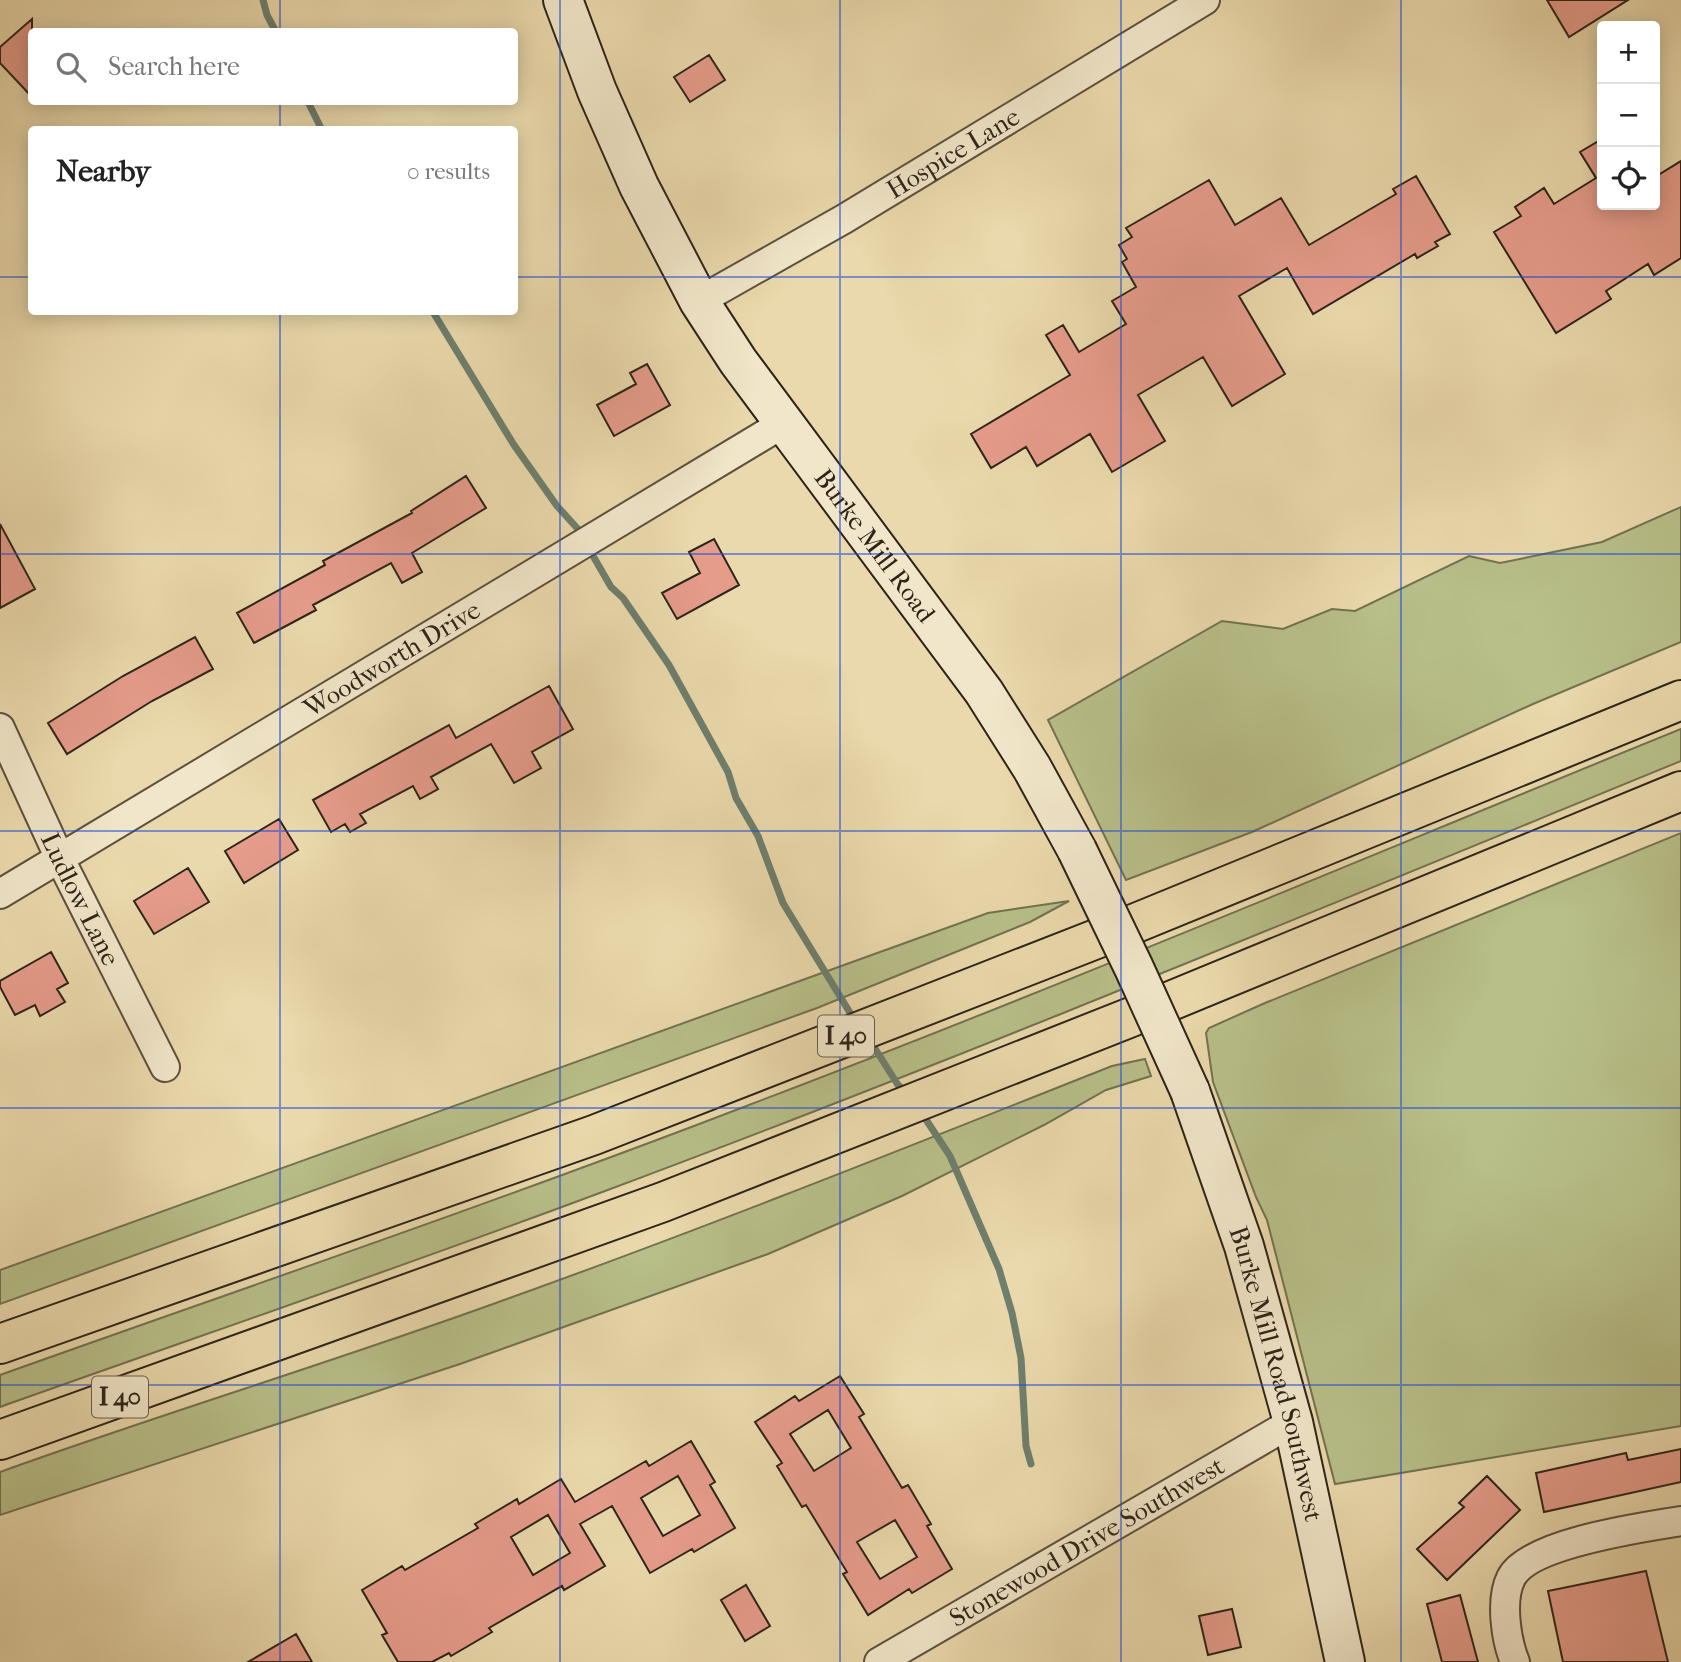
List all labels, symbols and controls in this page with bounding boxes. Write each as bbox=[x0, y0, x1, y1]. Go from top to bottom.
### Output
map controls bbox=[1597, 21, 1660, 210]
button: + bbox=[1597, 21, 1660, 84]
search box bbox=[28, 28, 518, 105]
icon: search bbox=[52, 48, 90, 86]
text: Search here bbox=[108, 51, 240, 82]
button: − bbox=[1597, 84, 1660, 147]
street label: Hospice Lane bbox=[881, 101, 1026, 206]
button: locate bbox=[1597, 147, 1660, 210]
text: Nearby bbox=[56, 154, 151, 189]
text: 0 results bbox=[407, 158, 490, 185]
street label: Burke Mill Road bbox=[808, 463, 942, 629]
street label: Woodworth Drive bbox=[297, 594, 486, 724]
street label: Ludlow Lane bbox=[34, 828, 126, 971]
road number: I 40 bbox=[818, 1016, 874, 1056]
street label: Burke Mill Road Southwest bbox=[1222, 1222, 1329, 1525]
road number: I 40 bbox=[92, 1377, 148, 1418]
street label: Stonewood Drive Southwest bbox=[944, 1450, 1230, 1634]

